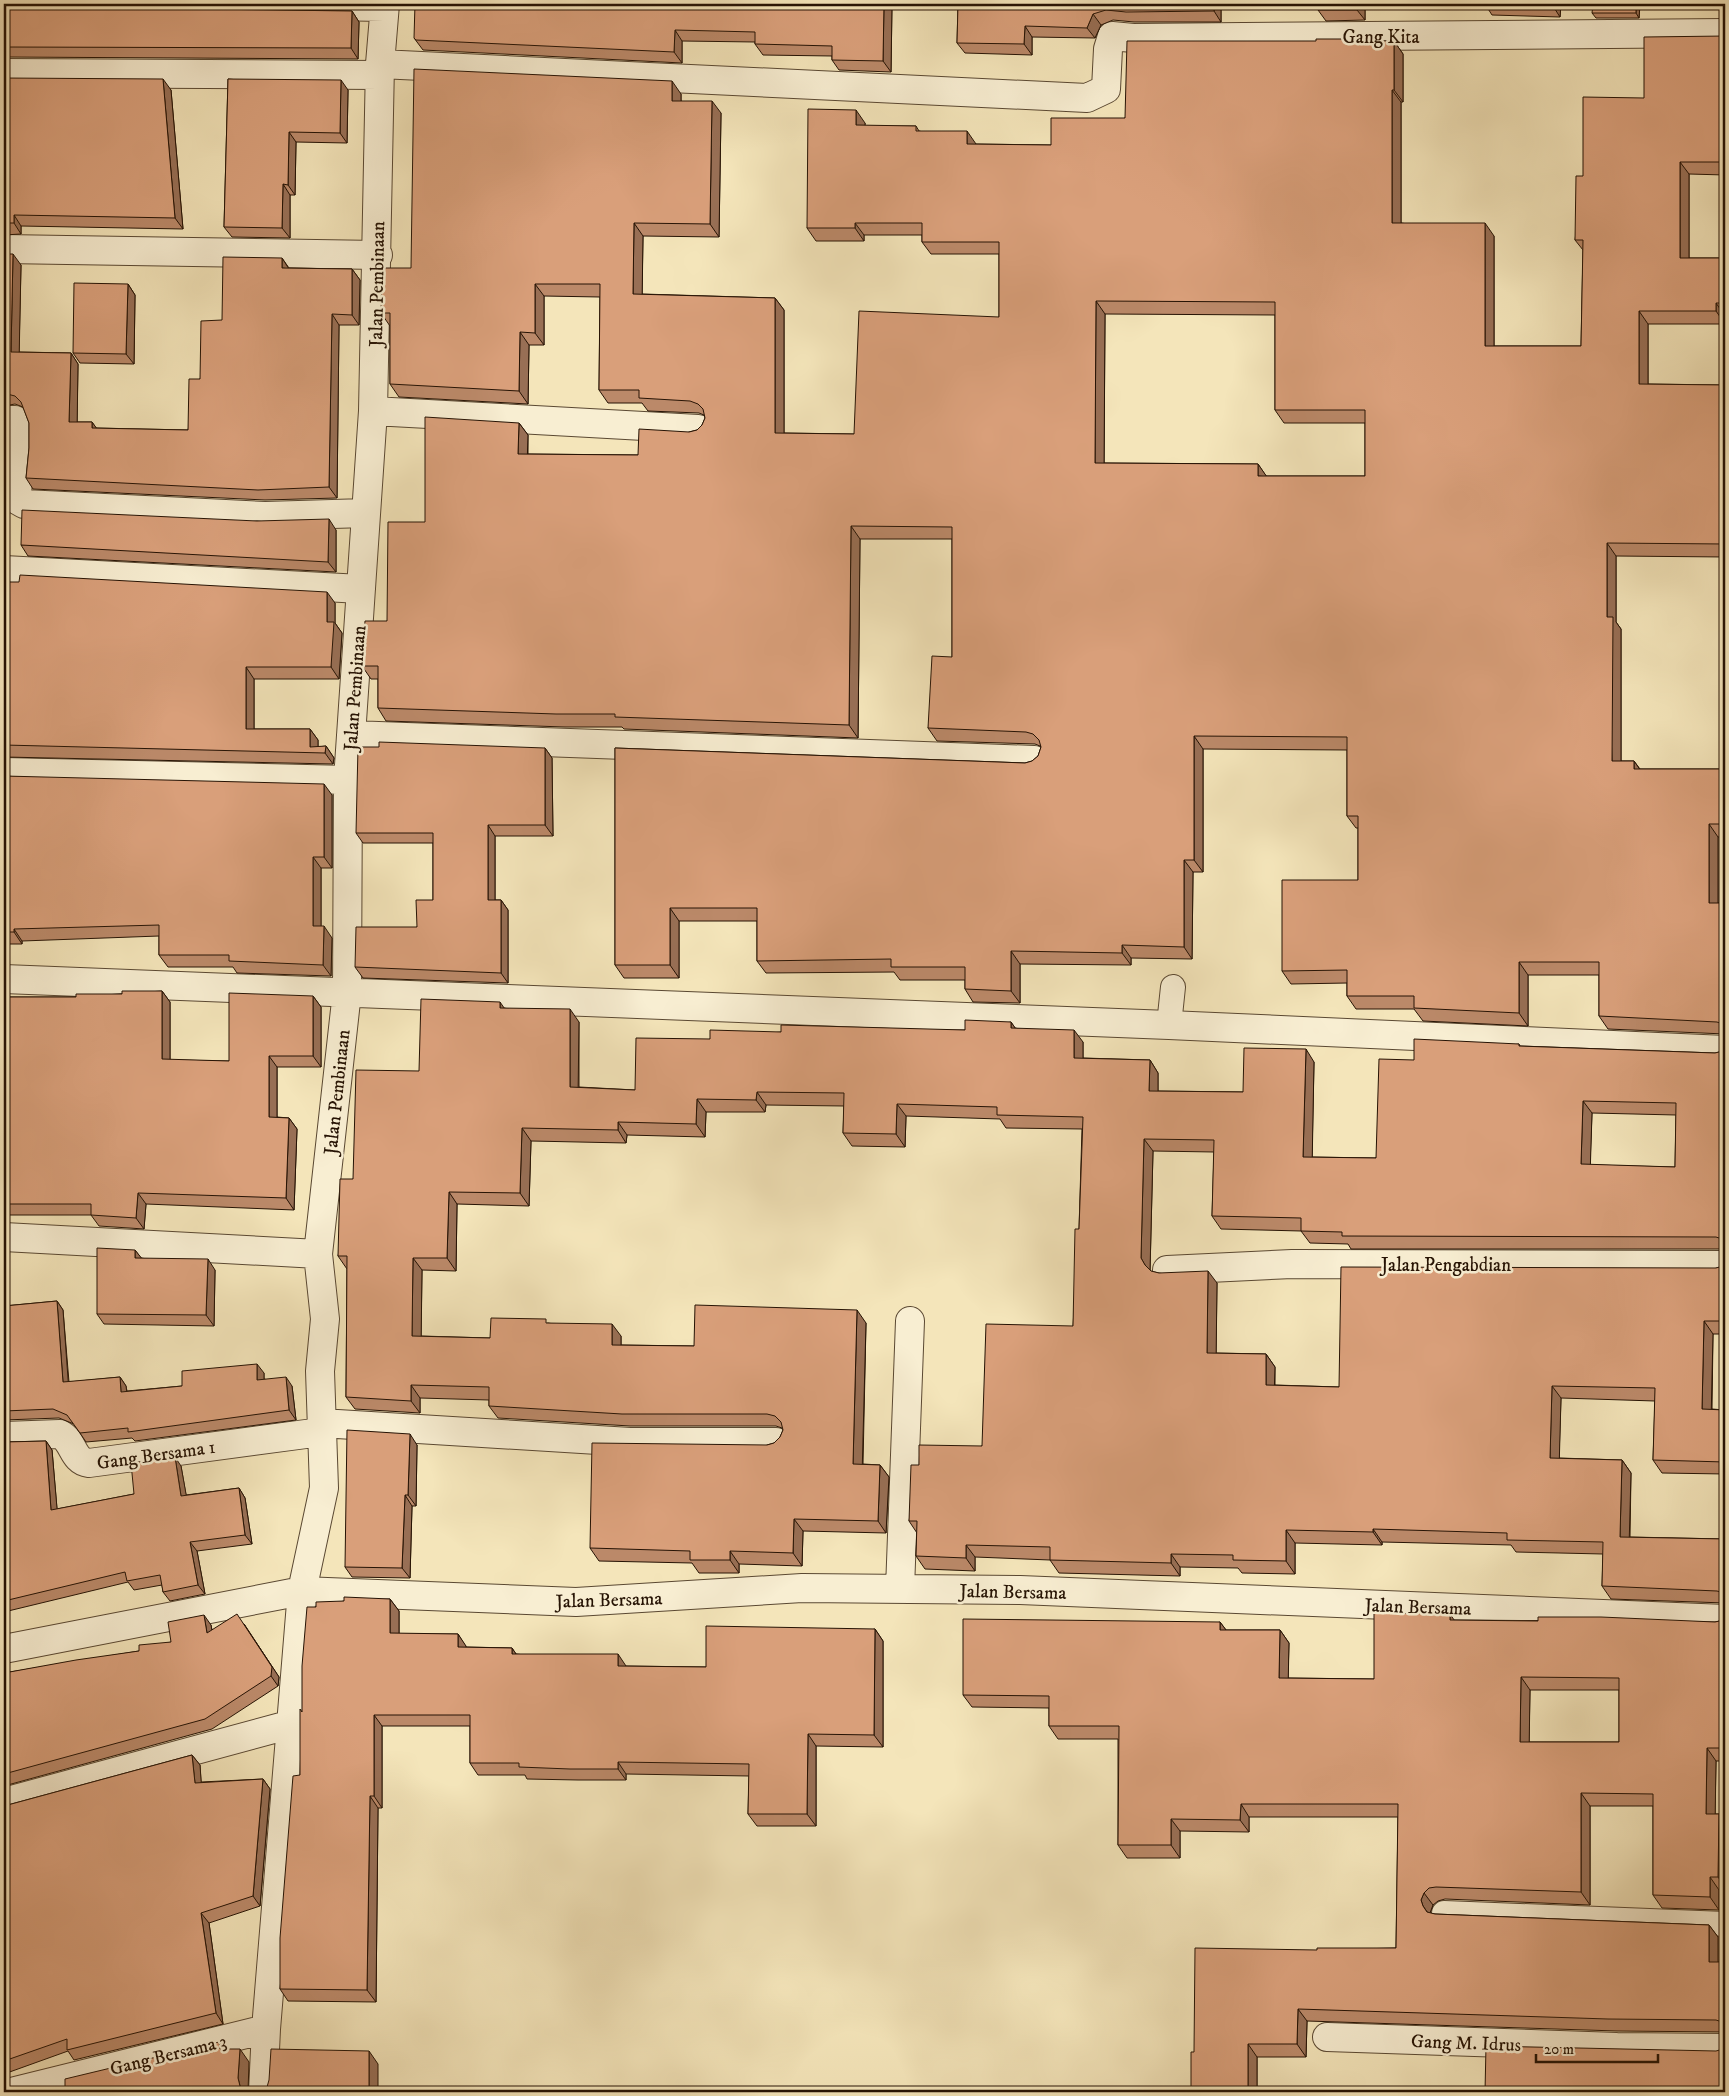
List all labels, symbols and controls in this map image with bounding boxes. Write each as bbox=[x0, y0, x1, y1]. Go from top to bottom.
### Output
street label: Gang Kita bbox=[1343, 26, 1419, 49]
street label: Jalan Pembinaan bbox=[365, 221, 390, 349]
street label: Jalan Pembinaan bbox=[340, 625, 371, 754]
street label: Jalan Pembinaan bbox=[319, 1028, 356, 1158]
street label: Jalan Pengabdian bbox=[1379, 1254, 1511, 1277]
street label: Gang Bersama 1 bbox=[95, 1436, 217, 1475]
street label: Jalan Bersama bbox=[957, 1580, 1067, 1605]
street label: Jalan Bersama bbox=[553, 1587, 663, 1614]
street label: Jalan Bersama bbox=[1362, 1594, 1472, 1621]
street label: Gang Bersama 3 bbox=[108, 2030, 229, 2081]
street label: Gang M. Idrus bbox=[1410, 2030, 1521, 2057]
scale bar bbox=[1536, 2031, 1659, 2063]
text: 20 m bbox=[1544, 2040, 1574, 2059]

